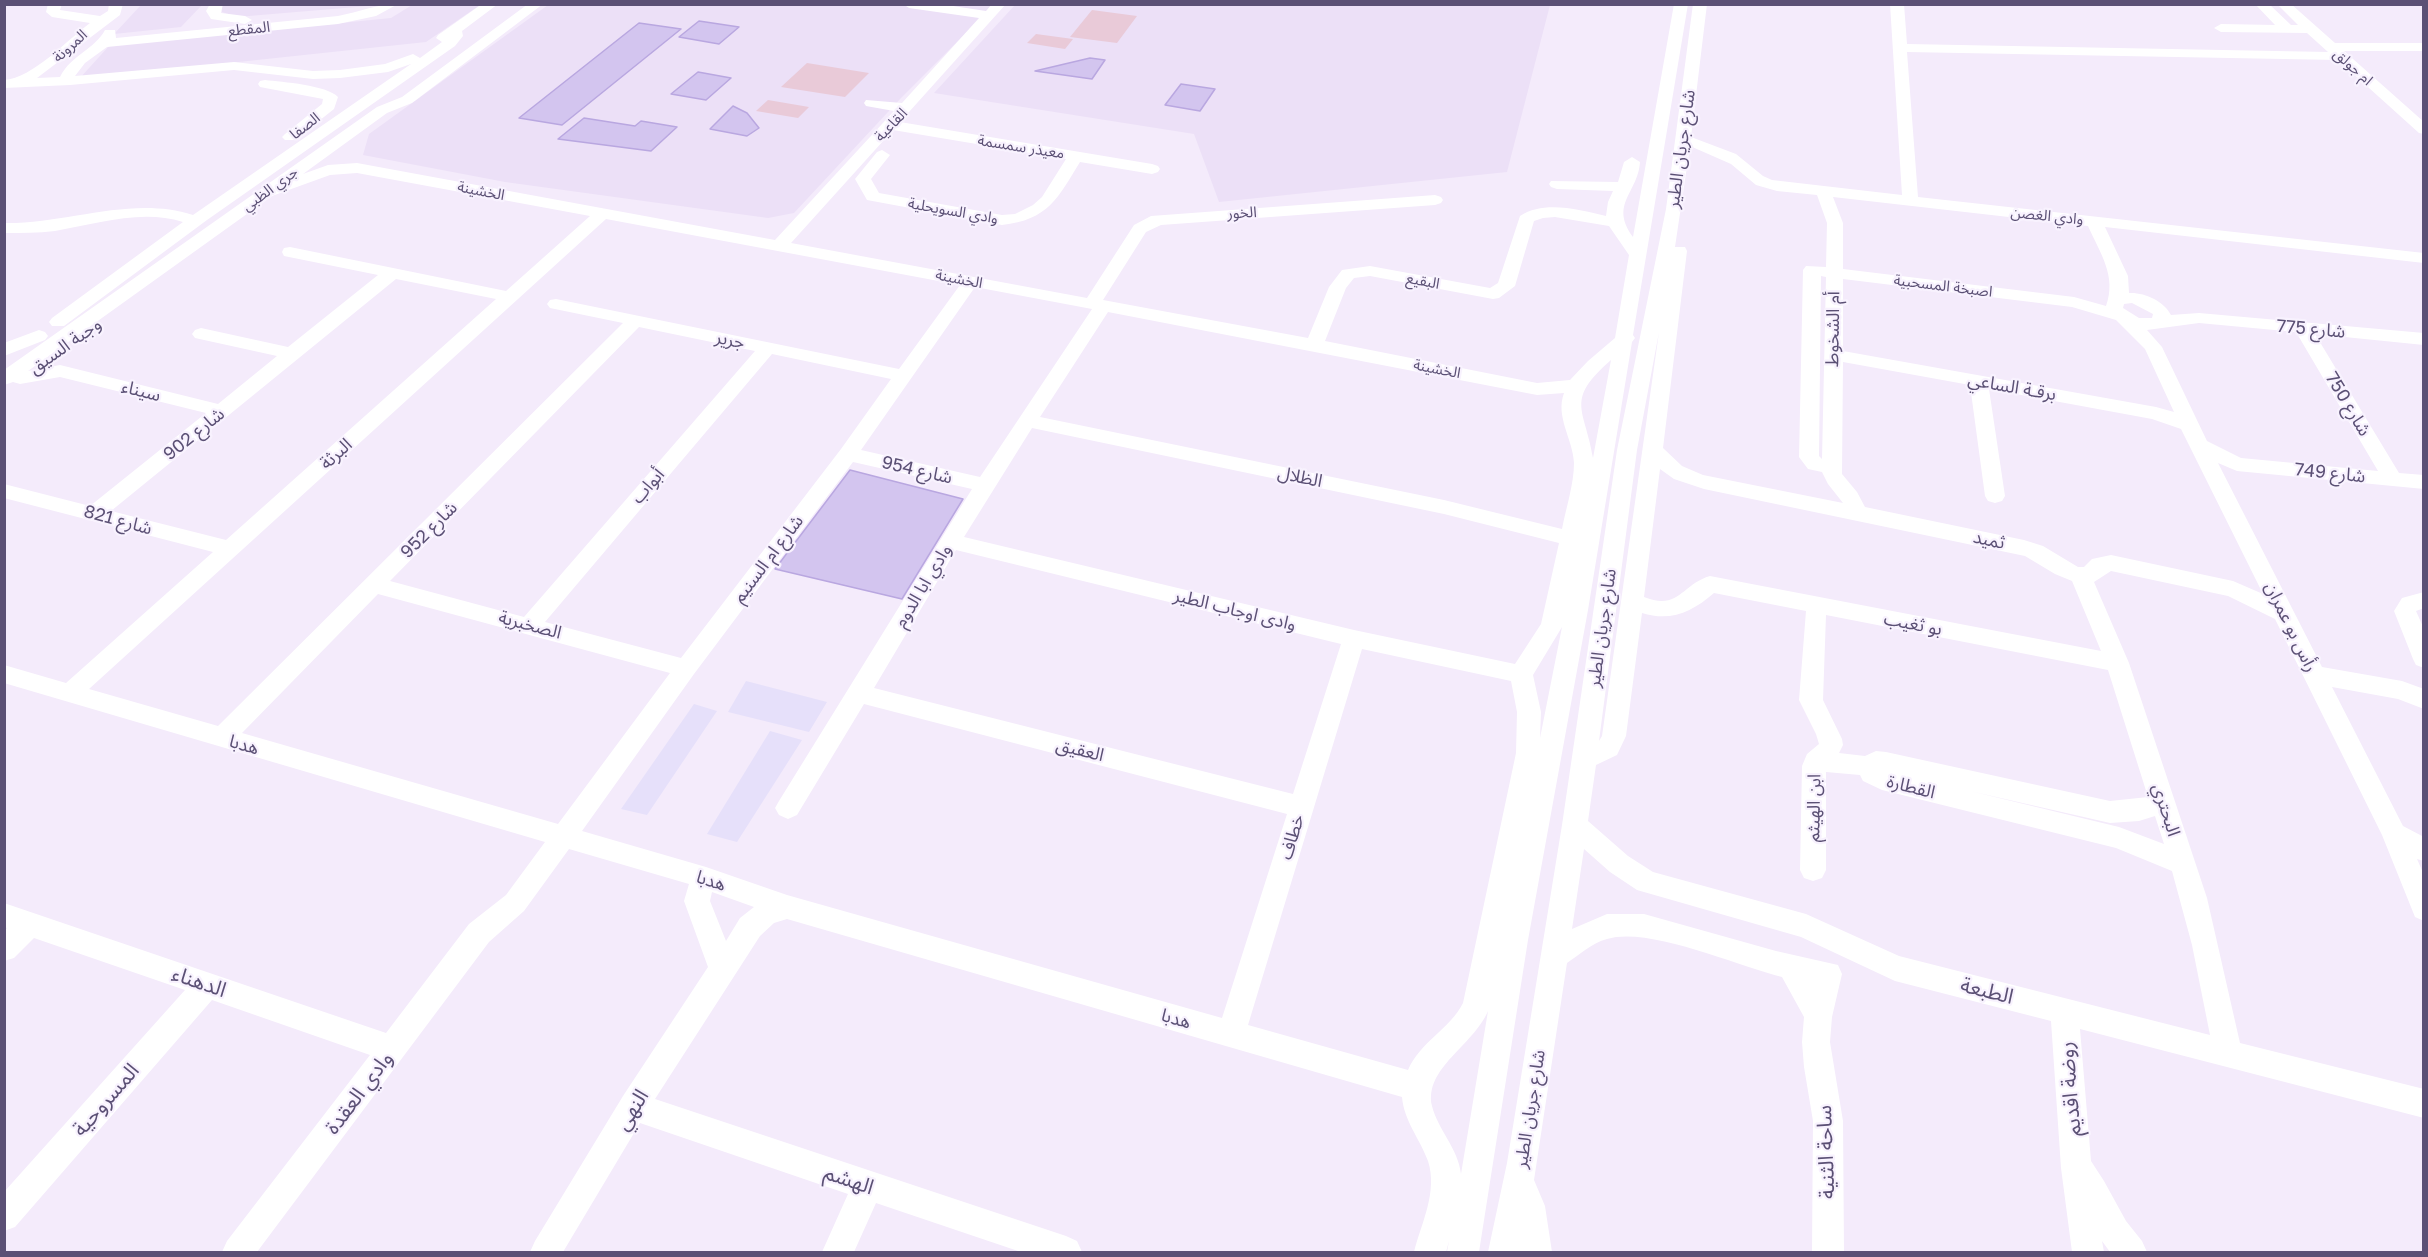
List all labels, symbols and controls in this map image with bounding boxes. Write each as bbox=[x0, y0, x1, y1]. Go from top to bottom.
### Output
street label: المقطع bbox=[227, 18, 271, 40]
street label: المرونة bbox=[49, 26, 91, 66]
street label: ام جولق bbox=[2330, 45, 2376, 89]
street label: شارع جريان الطير bbox=[1662, 88, 1700, 210]
street label: القاعية bbox=[871, 104, 911, 146]
street label: الصفا bbox=[286, 109, 324, 143]
street label: معيذر سمسمة bbox=[976, 131, 1066, 163]
street label: جري الظبي bbox=[239, 163, 301, 215]
street label: الخشينة bbox=[456, 178, 506, 204]
street label: وادي السويحلية bbox=[906, 194, 1000, 228]
street label: الخور bbox=[1227, 203, 1257, 223]
street label: وادي الغصن bbox=[2010, 203, 2084, 229]
street label: الخشينة bbox=[934, 266, 984, 292]
street label: البقيع bbox=[1405, 269, 1441, 293]
street label: اصبخة المسحبية bbox=[1893, 271, 1993, 301]
street label: أم الشخوط bbox=[1822, 291, 1844, 367]
street label: وجبة السيق bbox=[25, 313, 105, 379]
street label: شارع 775 bbox=[2276, 315, 2346, 343]
street label: جرير bbox=[713, 326, 747, 354]
street label: الخشينة bbox=[1412, 356, 1462, 382]
street label: شارع 750 bbox=[2321, 368, 2375, 440]
street label: برقـة الساعي bbox=[1966, 369, 2058, 405]
street label: سيناء bbox=[119, 376, 163, 406]
street label: شارع 902 bbox=[159, 403, 229, 465]
street label: البرثة bbox=[315, 434, 357, 474]
street label: شارع 954 bbox=[880, 451, 954, 489]
street label: شارع 749 bbox=[2294, 459, 2366, 487]
street label: الظلال bbox=[1276, 462, 1324, 492]
street label: أبواب bbox=[627, 464, 669, 508]
street label: شارع 952 bbox=[396, 497, 462, 563]
street label: شارع 821 bbox=[82, 501, 154, 539]
street label: شارع ام السنيم bbox=[728, 511, 808, 607]
street label: ثميد bbox=[1971, 526, 2007, 554]
street label: وادي ابا الدوم bbox=[890, 540, 956, 632]
street label: شارع جريان الطير bbox=[1583, 567, 1621, 689]
street label: رأس بو عمران bbox=[2260, 579, 2322, 675]
street label: وادى اوجاب الطير bbox=[1172, 584, 1298, 636]
street label: الصخبرية bbox=[496, 606, 564, 644]
street label: بو ثغيب bbox=[1882, 608, 1944, 640]
street label: هدبا bbox=[227, 730, 261, 760]
street label: العقيق bbox=[1054, 734, 1106, 766]
street label: القطارة bbox=[1885, 771, 1937, 803]
street label: ابن الهيثم bbox=[1803, 774, 1825, 842]
street label: البحتري bbox=[2147, 781, 2185, 839]
street label: خطاف bbox=[1275, 812, 1309, 862]
street label: هدبا bbox=[693, 866, 729, 896]
street label: الدهناء bbox=[169, 961, 229, 1003]
street label: الطبعة bbox=[1958, 972, 2016, 1010]
street label: هدبا bbox=[1159, 1004, 1193, 1034]
street label: روضة اقديم bbox=[2053, 1041, 2087, 1137]
street label: وادي العقدة bbox=[320, 1047, 398, 1139]
street label: شارع جريان الطير bbox=[1510, 1048, 1550, 1170]
street label: المسروحية bbox=[67, 1058, 145, 1142]
street label: النهي bbox=[610, 1085, 654, 1135]
street label: ساحة الثنية bbox=[1812, 1105, 1840, 1199]
street label: الهشم bbox=[821, 1160, 877, 1200]

